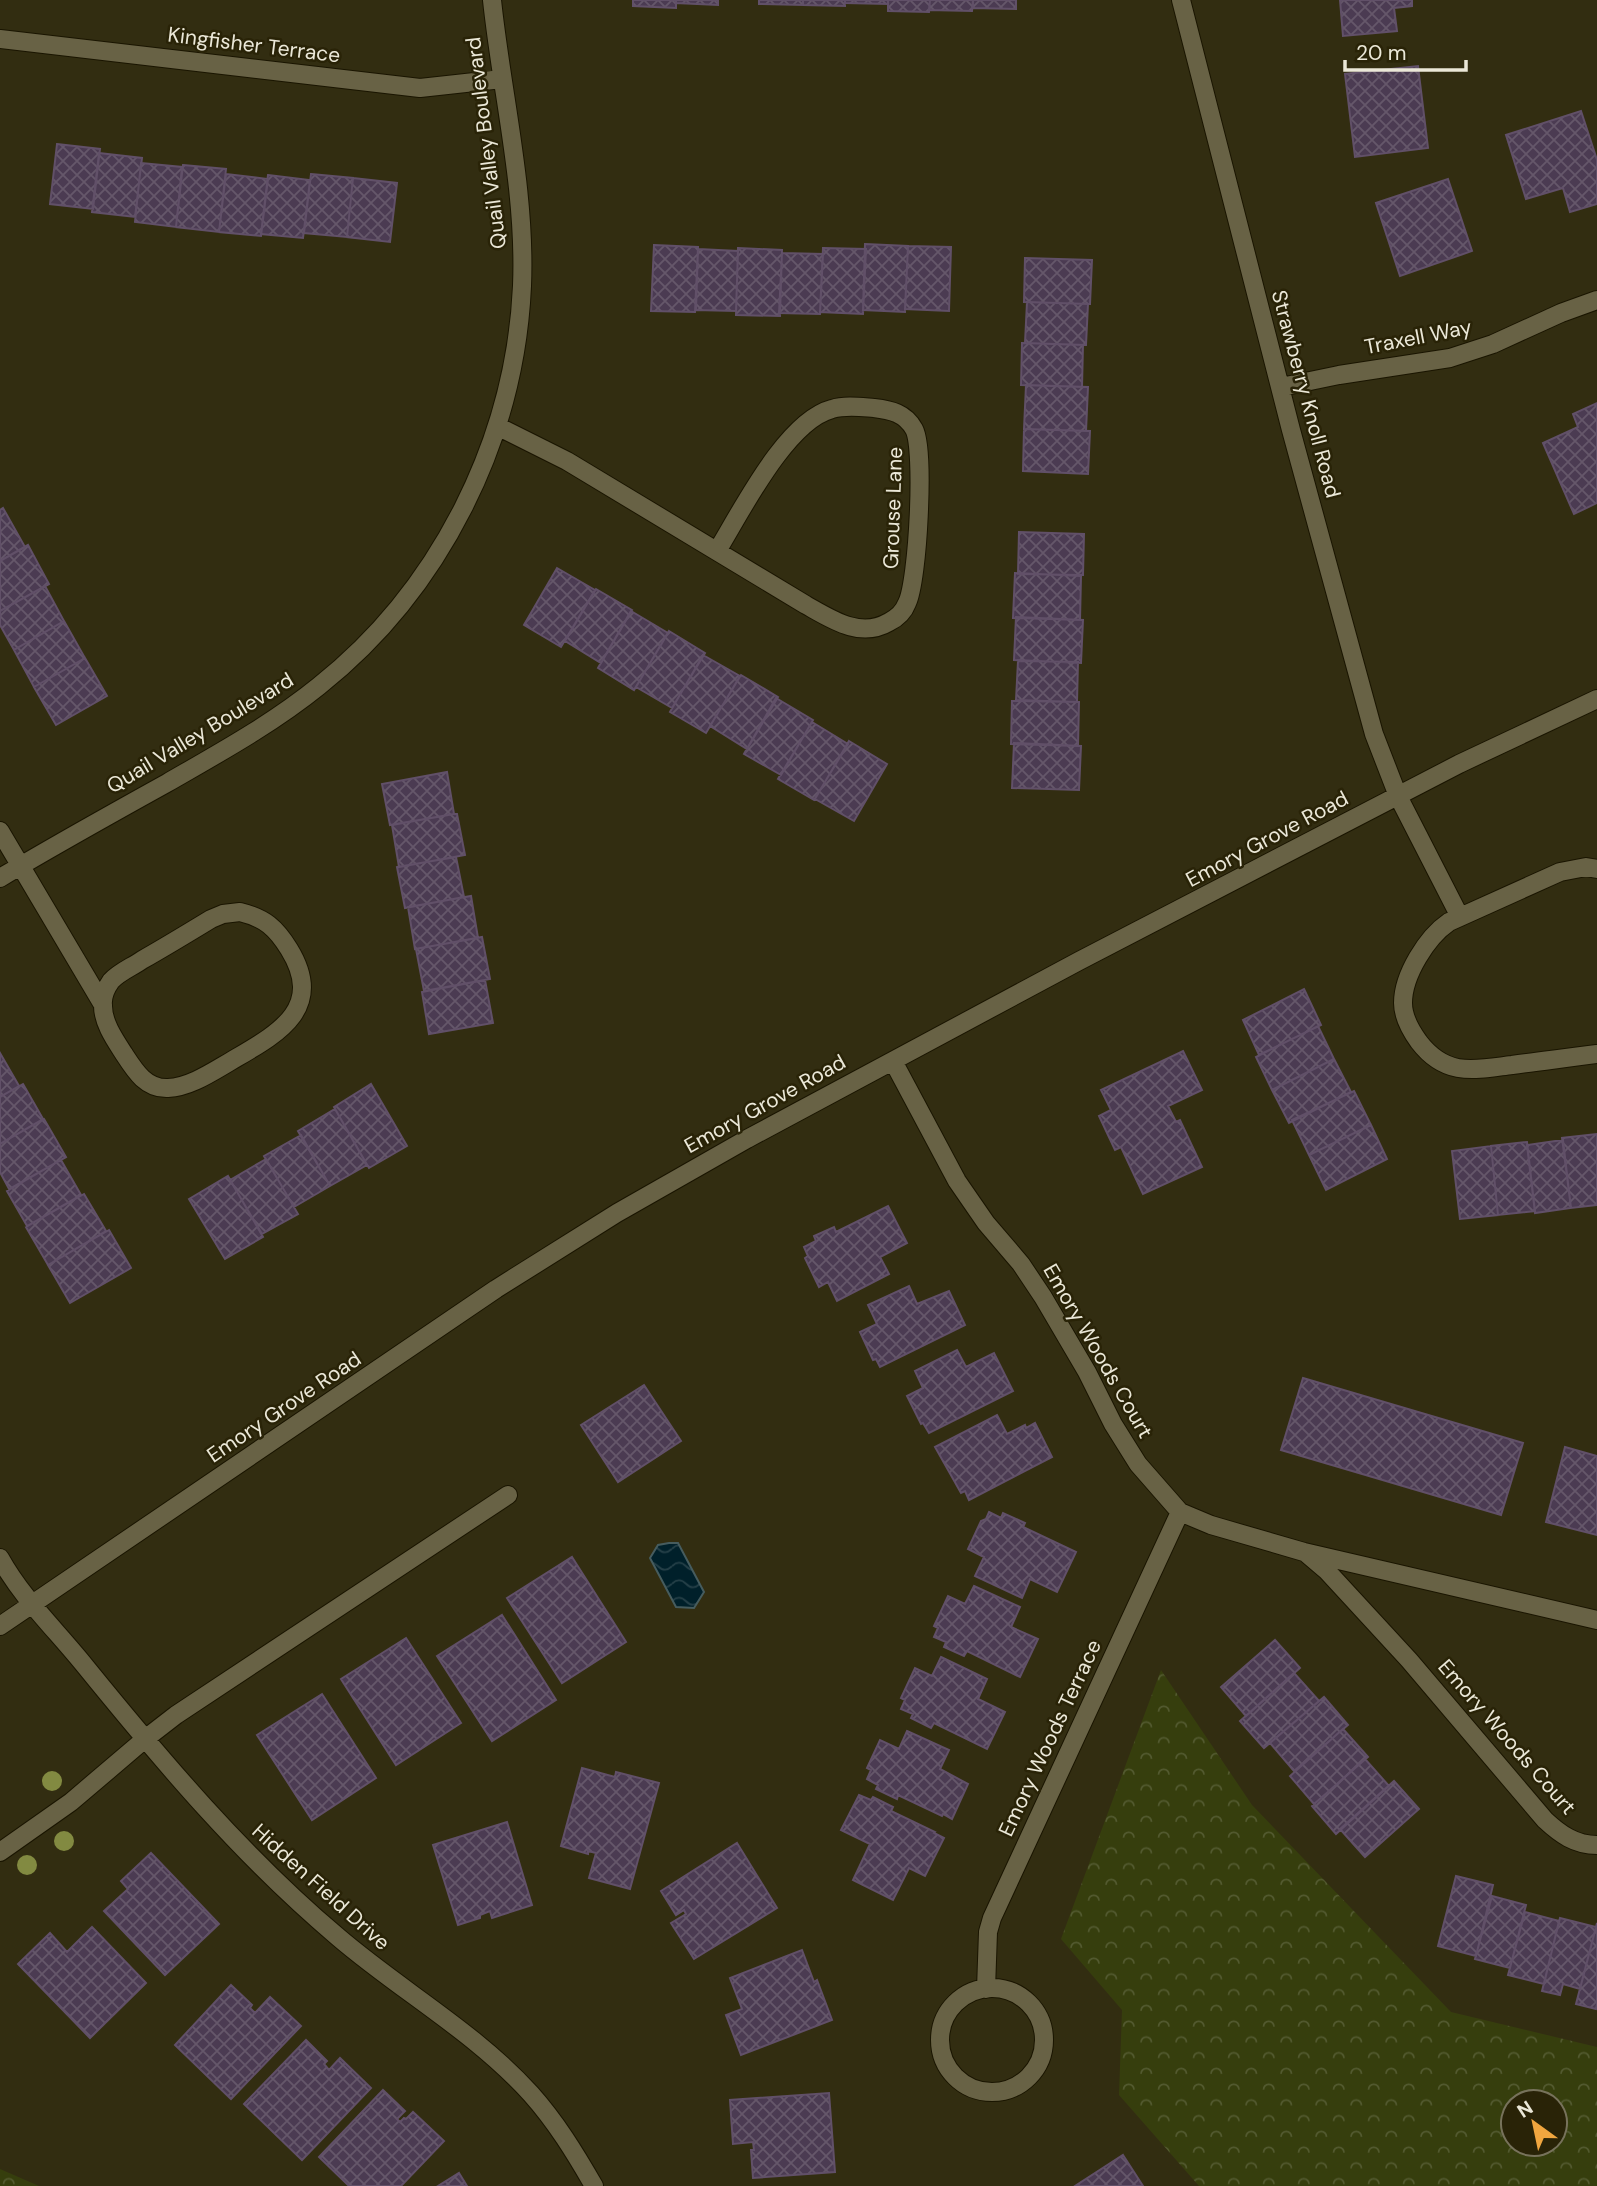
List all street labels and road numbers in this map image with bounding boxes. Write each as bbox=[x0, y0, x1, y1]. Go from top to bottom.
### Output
street label: Kingfisher Terrace bbox=[166, 21, 342, 69]
street label: Quail Valley Boulevard bbox=[459, 35, 513, 251]
street label: Strawberry Knoll Road bbox=[1265, 287, 1347, 501]
street label: Traxell Way bbox=[1362, 313, 1474, 361]
street label: Grouse Lane bbox=[877, 446, 909, 570]
street label: Quail Valley Boulevard bbox=[101, 666, 299, 800]
street label: Emory Grove Road bbox=[1181, 784, 1353, 894]
street label: Emory Grove Road bbox=[679, 1048, 851, 1160]
street label: Emory Woods Court bbox=[1037, 1259, 1159, 1443]
street label: Emory Grove Road bbox=[201, 1345, 367, 1469]
street label: Emory Woods Terrace bbox=[992, 1635, 1108, 1841]
street label: Emory Woods Court bbox=[1432, 1653, 1582, 1821]
street label: Hidden Field Drive bbox=[246, 1818, 396, 1957]

